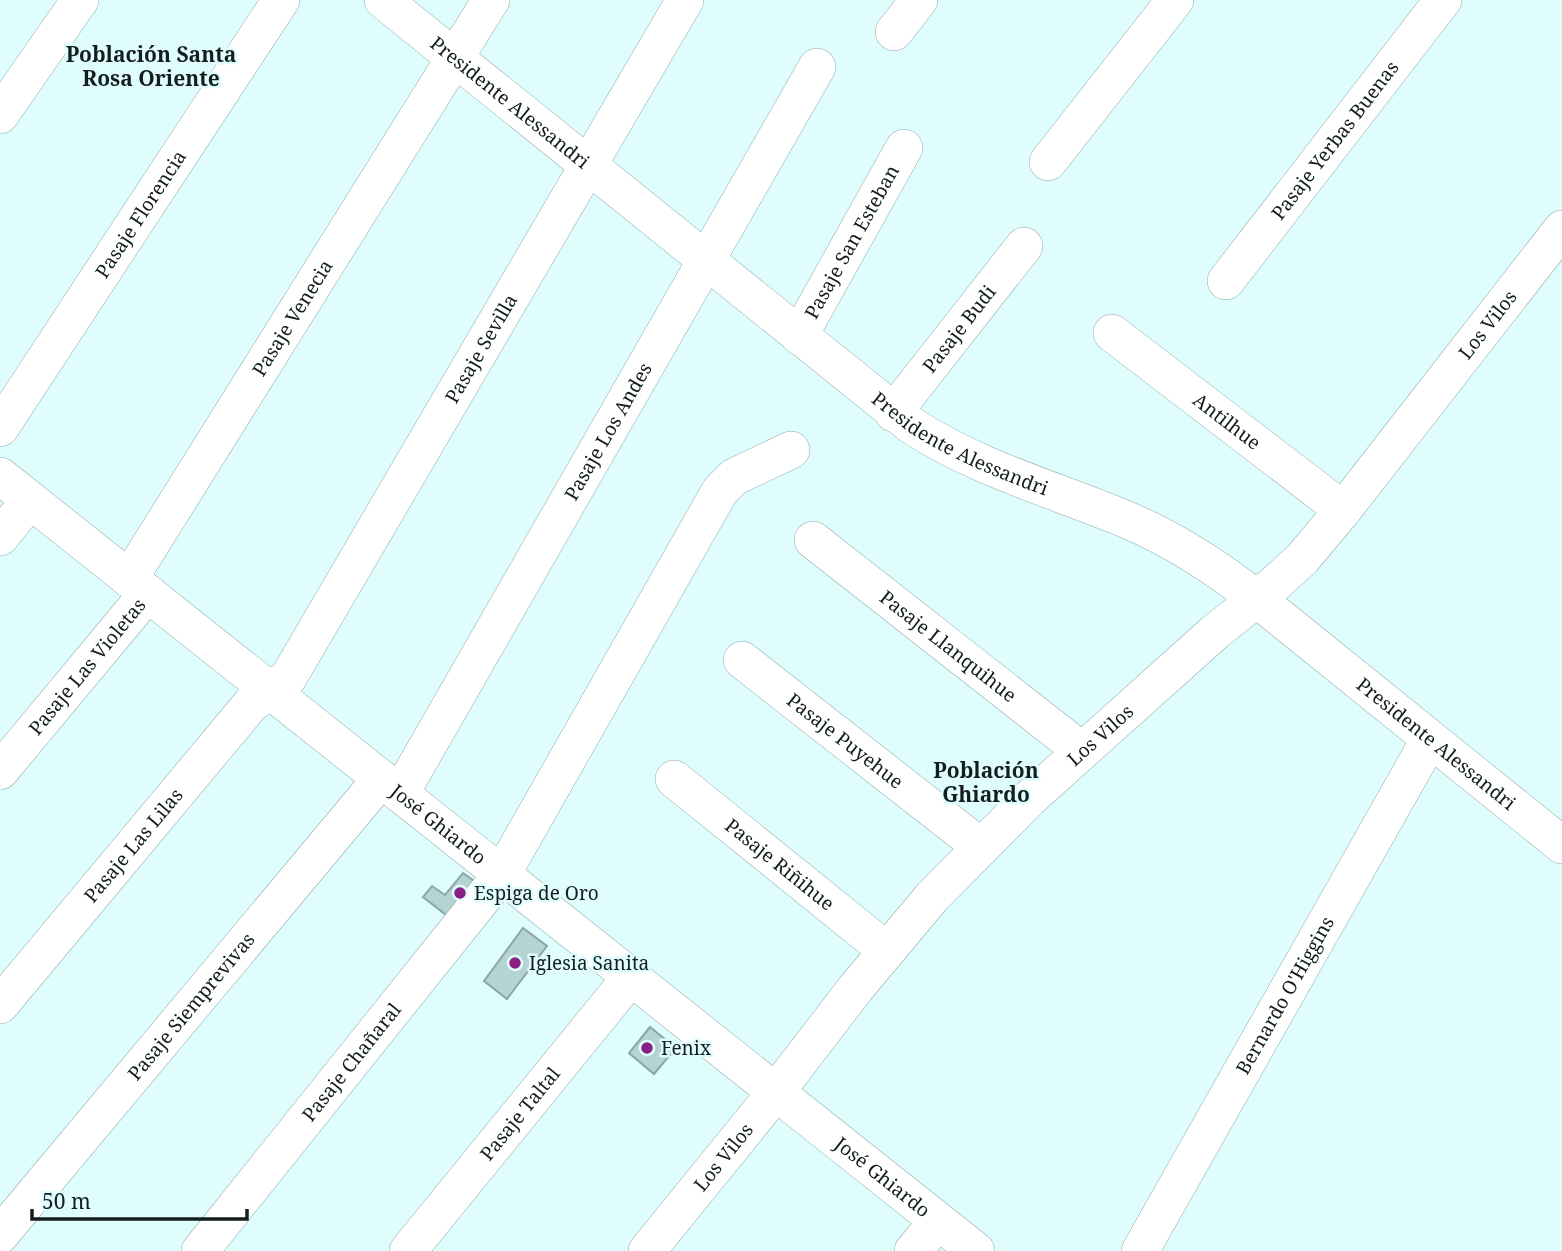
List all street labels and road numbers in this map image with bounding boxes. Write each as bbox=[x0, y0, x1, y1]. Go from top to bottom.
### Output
street label: Presidente Alessandri bbox=[425, 30, 595, 174]
street label: Pasaje Yerbas Buenas bbox=[1265, 55, 1404, 225]
street label: Pasaje Florencia bbox=[89, 145, 192, 283]
street label: Pasaje San Esteban bbox=[798, 160, 905, 323]
street label: Pasaje Venecia bbox=[246, 255, 338, 381]
street label: Pasaje Budi bbox=[917, 280, 1002, 378]
street label: Los Vilos bbox=[1452, 285, 1523, 364]
street label: Pasaje Sevilla bbox=[439, 289, 523, 408]
street label: Pasaje Los Andes bbox=[558, 358, 658, 505]
street label: Presidente Alessandri bbox=[867, 386, 1052, 501]
street label: Antilhue bbox=[1188, 387, 1266, 455]
street label: Pasaje Llanquihue bbox=[875, 584, 1022, 708]
street label: Pasaje Las Violetas bbox=[23, 593, 151, 740]
street label: Presidente Alessandri bbox=[1351, 671, 1521, 816]
street label: Pasaje Puyehue bbox=[782, 687, 909, 794]
street label: Los Vilos bbox=[1061, 698, 1139, 772]
street label: José Ghiardo bbox=[384, 778, 492, 870]
street label: Pasaje Las Lilas bbox=[78, 783, 189, 908]
street label: Pasaje Riñihue bbox=[720, 812, 840, 916]
street label: Bernardo O'Higgins bbox=[1230, 911, 1340, 1079]
street label: Pasaje Siemprevivas bbox=[122, 927, 260, 1086]
street label: Pasaje Chañaral bbox=[296, 997, 407, 1127]
street label: Pasaje Taltal bbox=[474, 1062, 566, 1166]
street label: Los Vilos bbox=[688, 1118, 759, 1197]
street label: José Ghiardo bbox=[828, 1130, 936, 1223]

